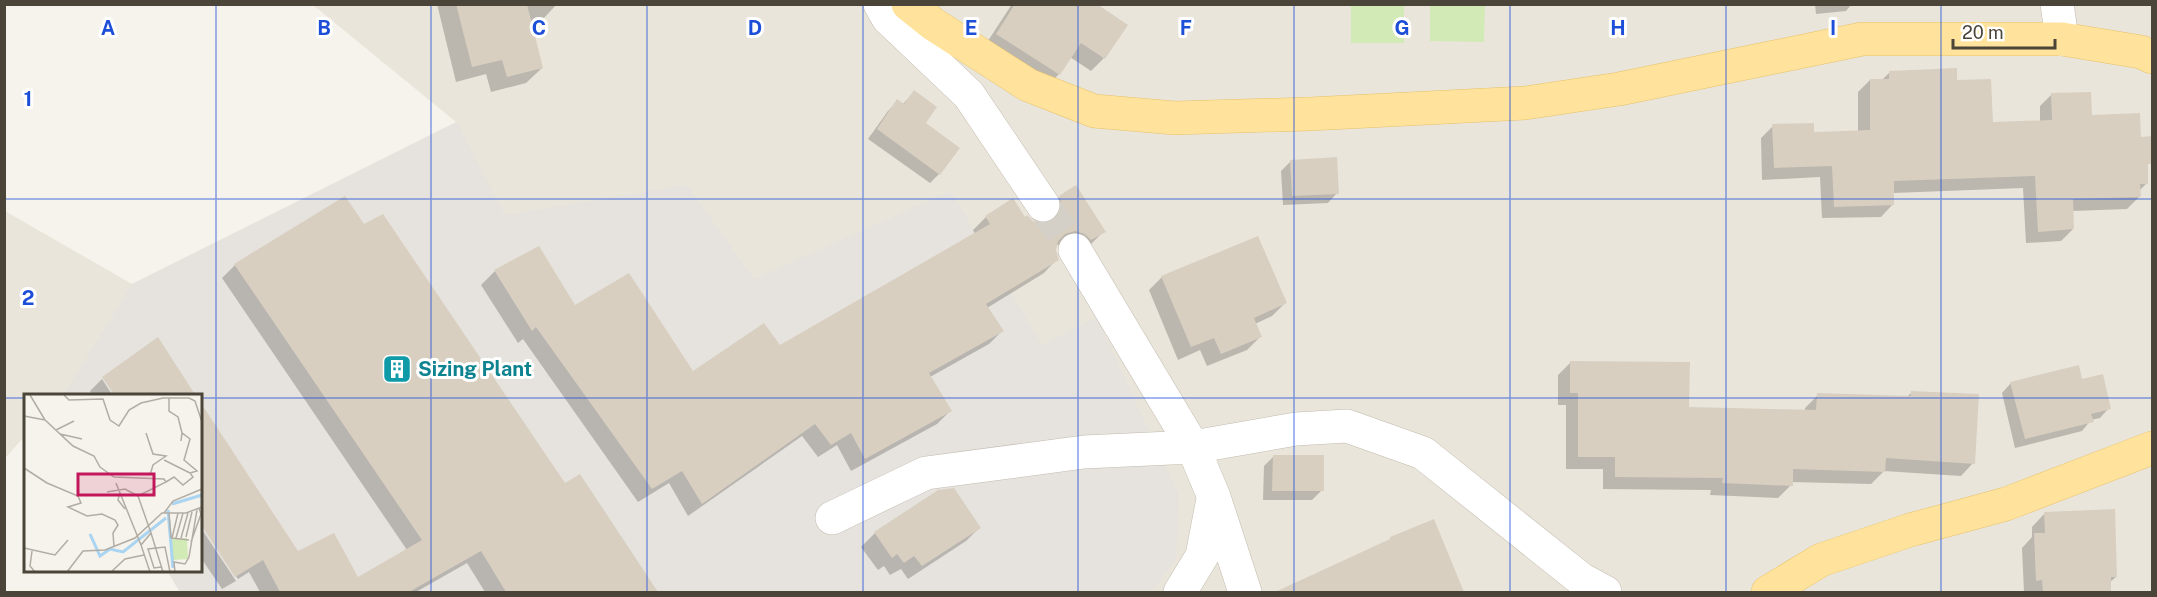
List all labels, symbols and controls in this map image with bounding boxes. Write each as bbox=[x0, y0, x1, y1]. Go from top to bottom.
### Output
scale bar bbox=[1953, 12, 2055, 50]
text: A bbox=[101, 16, 115, 40]
text: B bbox=[317, 16, 331, 40]
text: C bbox=[532, 16, 546, 40]
text: D bbox=[748, 16, 762, 40]
text: E bbox=[965, 16, 977, 40]
text: F bbox=[1180, 16, 1192, 40]
text: G bbox=[1394, 16, 1410, 40]
text: H bbox=[1610, 16, 1626, 40]
text: I bbox=[1830, 16, 1836, 40]
text: 20 m bbox=[1962, 22, 2004, 43]
text: 1 bbox=[24, 87, 32, 111]
text: 2 bbox=[22, 286, 34, 310]
building icon: Sizing Plant bbox=[381, 353, 413, 385]
place label: Sizing Plant bbox=[418, 357, 532, 381]
inset map bbox=[24, 394, 202, 573]

